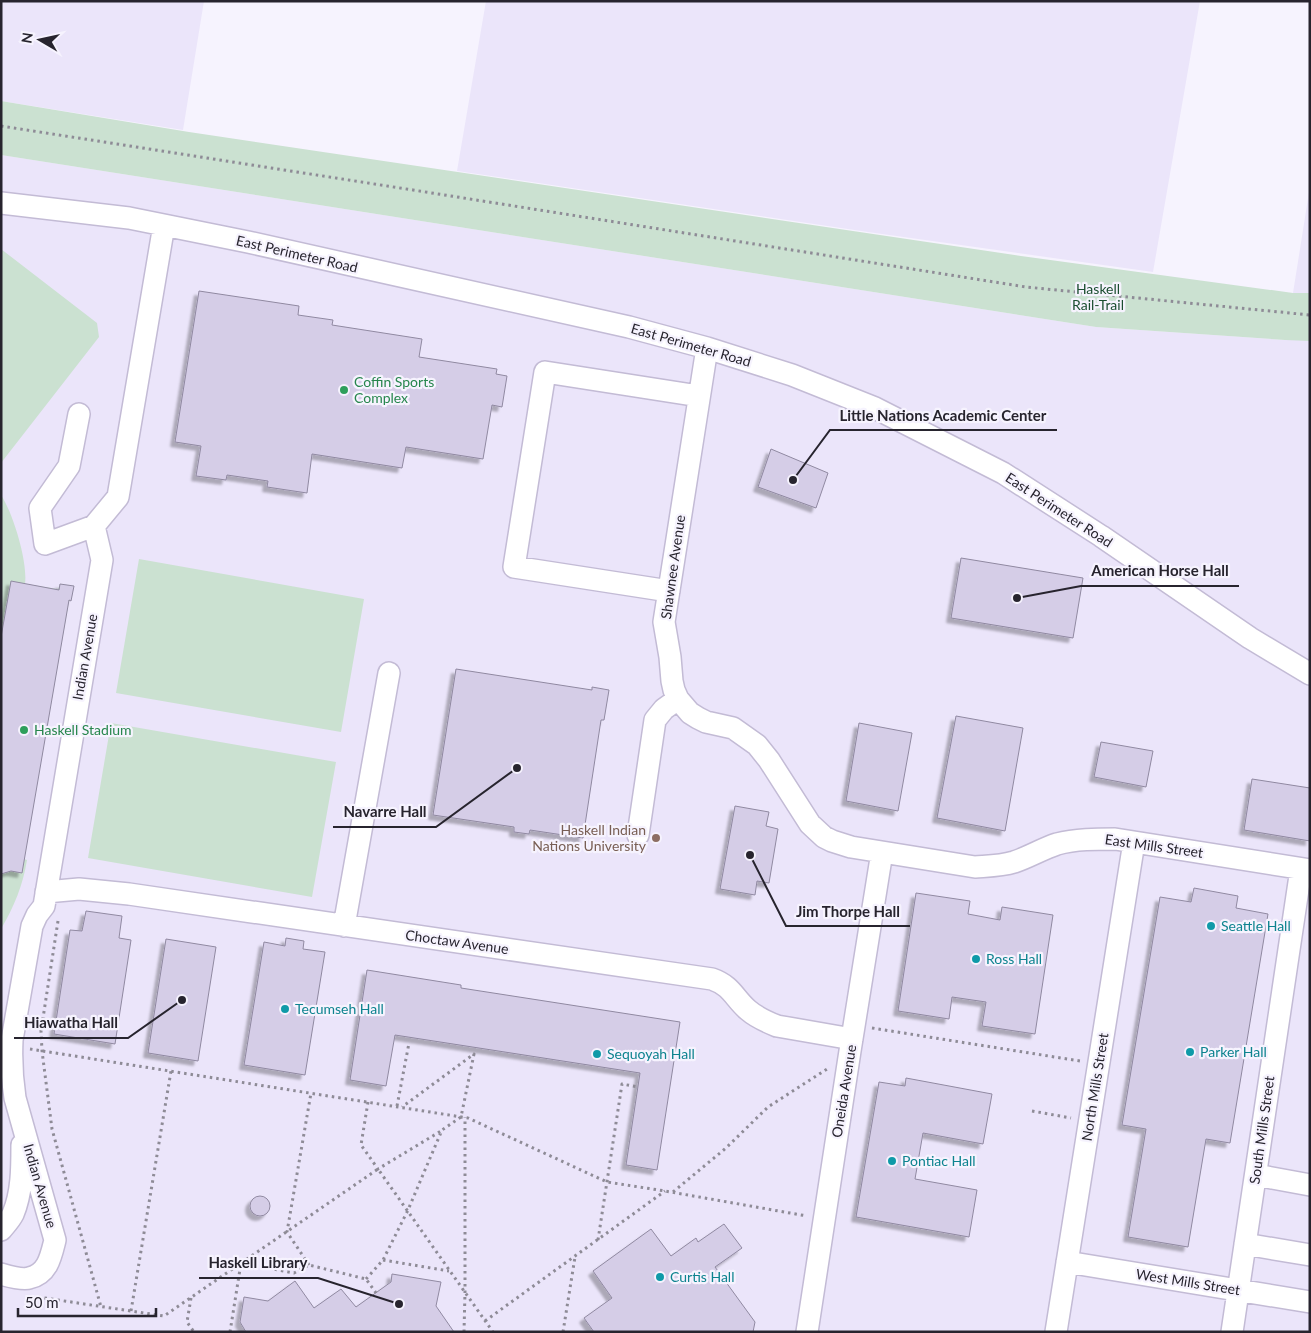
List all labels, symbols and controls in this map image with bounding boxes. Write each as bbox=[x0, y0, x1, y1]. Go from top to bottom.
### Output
north arrow bbox=[15, 15, 65, 65]
text: N bbox=[17, 31, 36, 45]
street label: East Perimeter Road bbox=[235, 231, 360, 276]
park label: Haskell Rail-Trail bbox=[1072, 280, 1124, 313]
street label: East Perimeter Road bbox=[629, 319, 753, 370]
place label: Coffin Sports Complex bbox=[354, 373, 434, 406]
marker: Coffin Sports Complex bbox=[338, 384, 350, 396]
callout: Little Nations Academic Center bbox=[830, 400, 1057, 430]
text: Little Nations Academic Center bbox=[840, 406, 1047, 424]
street label: East Perimeter Road bbox=[1003, 469, 1116, 551]
street label: Shawnee Avenue bbox=[657, 514, 688, 620]
callout: American Horse Hall bbox=[1081, 556, 1239, 586]
text: American Horse Hall bbox=[1090, 561, 1229, 579]
street label: Indian Avenue bbox=[69, 613, 100, 701]
place label: Haskell Stadium bbox=[34, 721, 132, 738]
marker: Haskell Stadium bbox=[18, 724, 30, 736]
callout: Navarre Hall bbox=[333, 797, 436, 827]
text: Navarre Hall bbox=[343, 802, 427, 820]
place label: Haskell Indian Nations University bbox=[532, 821, 647, 854]
street label: East Mills Street bbox=[1104, 830, 1204, 861]
marker: Haskell Indian Nations University bbox=[650, 832, 662, 844]
callout: Jim Thorpe Hall bbox=[786, 896, 910, 926]
text: Jim Thorpe Hall bbox=[796, 902, 900, 920]
place label: Seattle Hall bbox=[1221, 917, 1291, 934]
marker: Seattle Hall bbox=[1205, 920, 1217, 932]
street label: Choctaw Avenue bbox=[404, 926, 510, 957]
place label: Ross Hall bbox=[986, 950, 1042, 967]
marker: Ross Hall bbox=[970, 953, 982, 965]
place label: Tecumseh Hall bbox=[295, 1000, 384, 1017]
marker: Tecumseh Hall bbox=[279, 1003, 291, 1015]
callout: Hiawatha Hall bbox=[14, 1008, 128, 1038]
text: Hiawatha Hall bbox=[24, 1013, 118, 1031]
street label: North Mills Street bbox=[1078, 1032, 1111, 1142]
street label: Oneida Avenue bbox=[828, 1043, 859, 1139]
place label: Parker Hall bbox=[1200, 1043, 1267, 1060]
place label: Sequoyah Hall bbox=[607, 1045, 695, 1062]
marker: Parker Hall bbox=[1184, 1046, 1196, 1058]
marker: Sequoyah Hall bbox=[591, 1048, 603, 1060]
street label: South Mills Street bbox=[1245, 1075, 1278, 1185]
street label: Indian Avenue bbox=[20, 1142, 61, 1230]
place label: Pontiac Hall bbox=[902, 1152, 976, 1169]
marker: Pontiac Hall bbox=[886, 1155, 898, 1167]
callout: Haskell Library bbox=[199, 1248, 318, 1278]
text: Haskell Library bbox=[208, 1253, 308, 1271]
street label: West Mills Street bbox=[1135, 1265, 1241, 1298]
place label: Curtis Hall bbox=[670, 1268, 734, 1285]
marker: Curtis Hall bbox=[654, 1271, 666, 1283]
scale bar bbox=[18, 1286, 155, 1318]
text: 50 m bbox=[25, 1293, 59, 1311]

